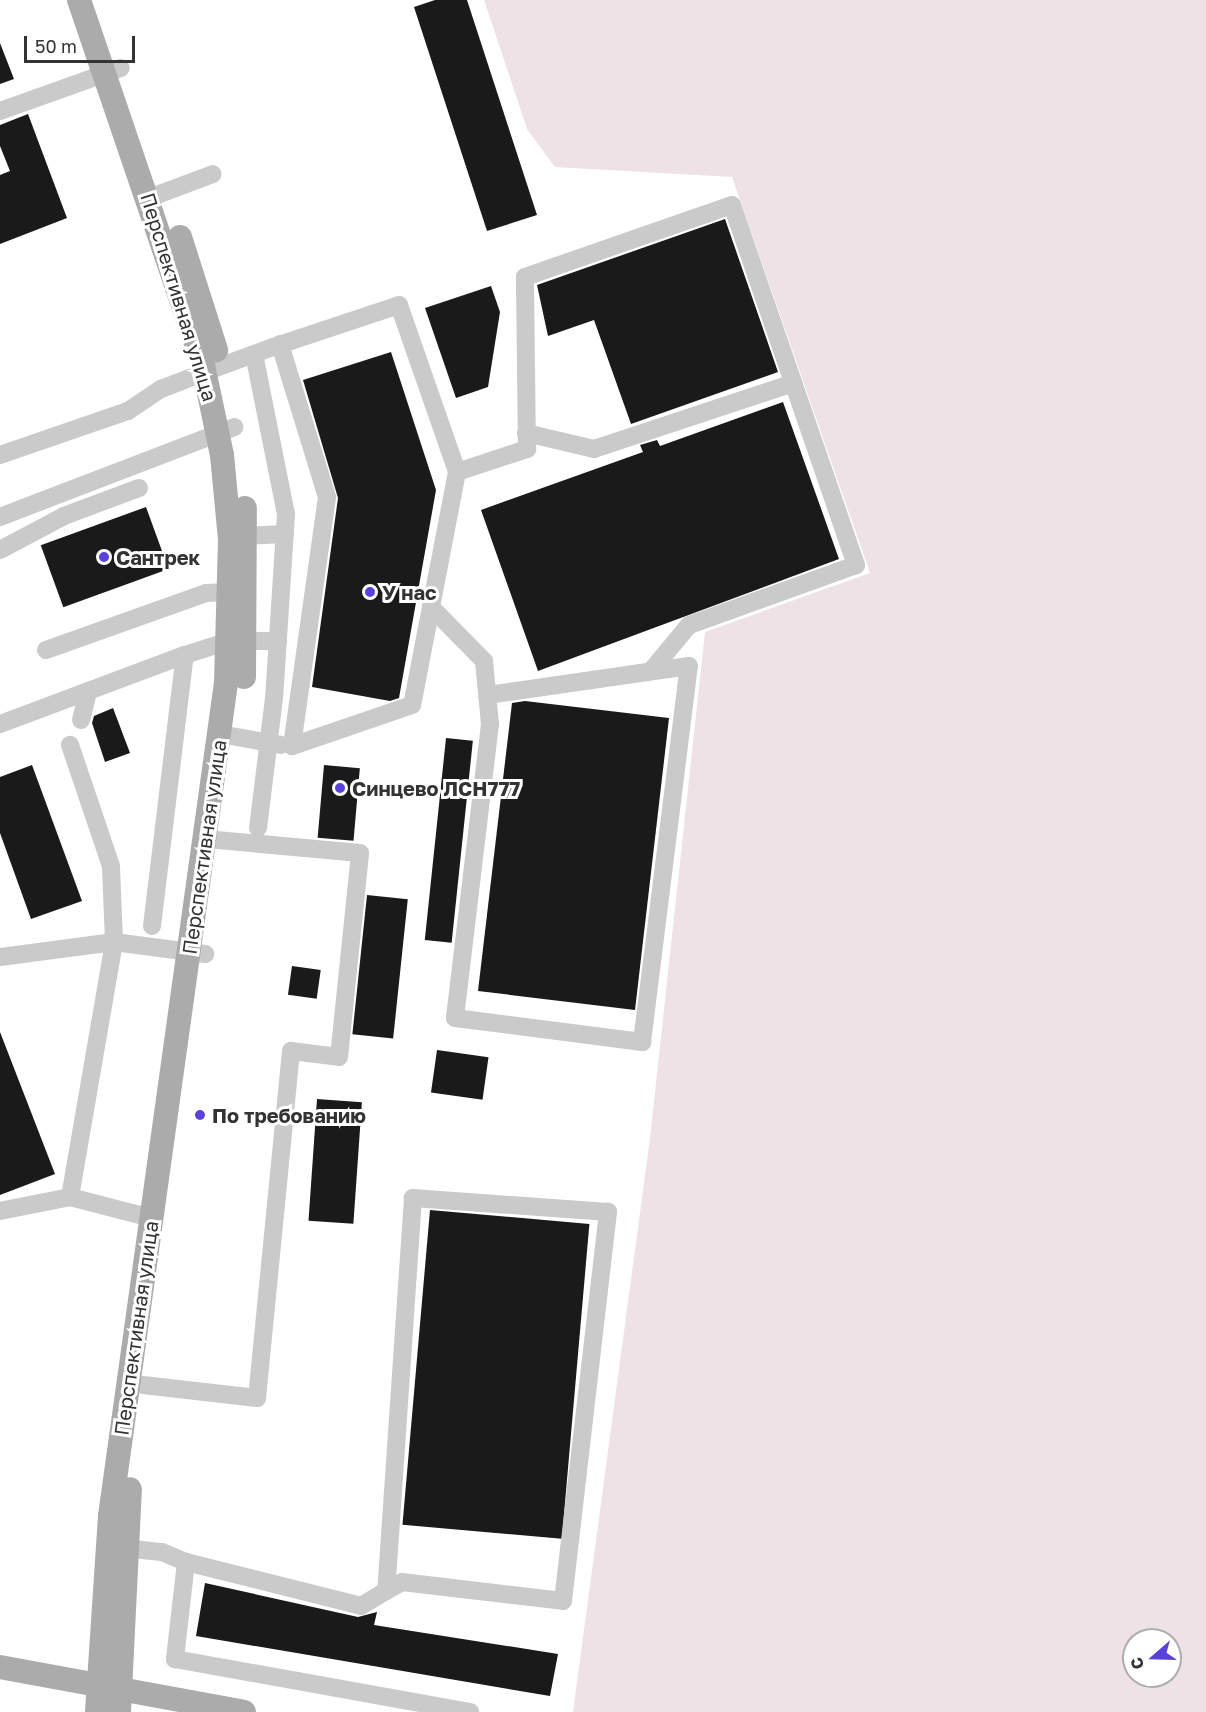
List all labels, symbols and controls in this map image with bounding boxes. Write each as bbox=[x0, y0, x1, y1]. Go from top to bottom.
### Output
scale bar bbox=[27, 24, 138, 62]
text: 50 m bbox=[35, 35, 77, 57]
street label: Перспективная улица bbox=[136, 190, 222, 404]
place label: Сантрек bbox=[116, 545, 200, 569]
marker: Сантрек bbox=[97, 550, 111, 564]
place label: У нас bbox=[382, 580, 436, 604]
marker: У нас bbox=[363, 585, 377, 599]
street label: Перспективная улица bbox=[177, 738, 231, 956]
place label: Синцево ЛСН777 bbox=[352, 776, 520, 800]
marker: Синцево ЛСН777 bbox=[333, 781, 347, 795]
place label: По требованию bbox=[212, 1103, 366, 1127]
marker: По требованию bbox=[193, 1108, 207, 1122]
street label: Перспективная улица bbox=[109, 1219, 163, 1437]
north arrow bbox=[1122, 1628, 1182, 1688]
text: С bbox=[1126, 1655, 1148, 1672]

